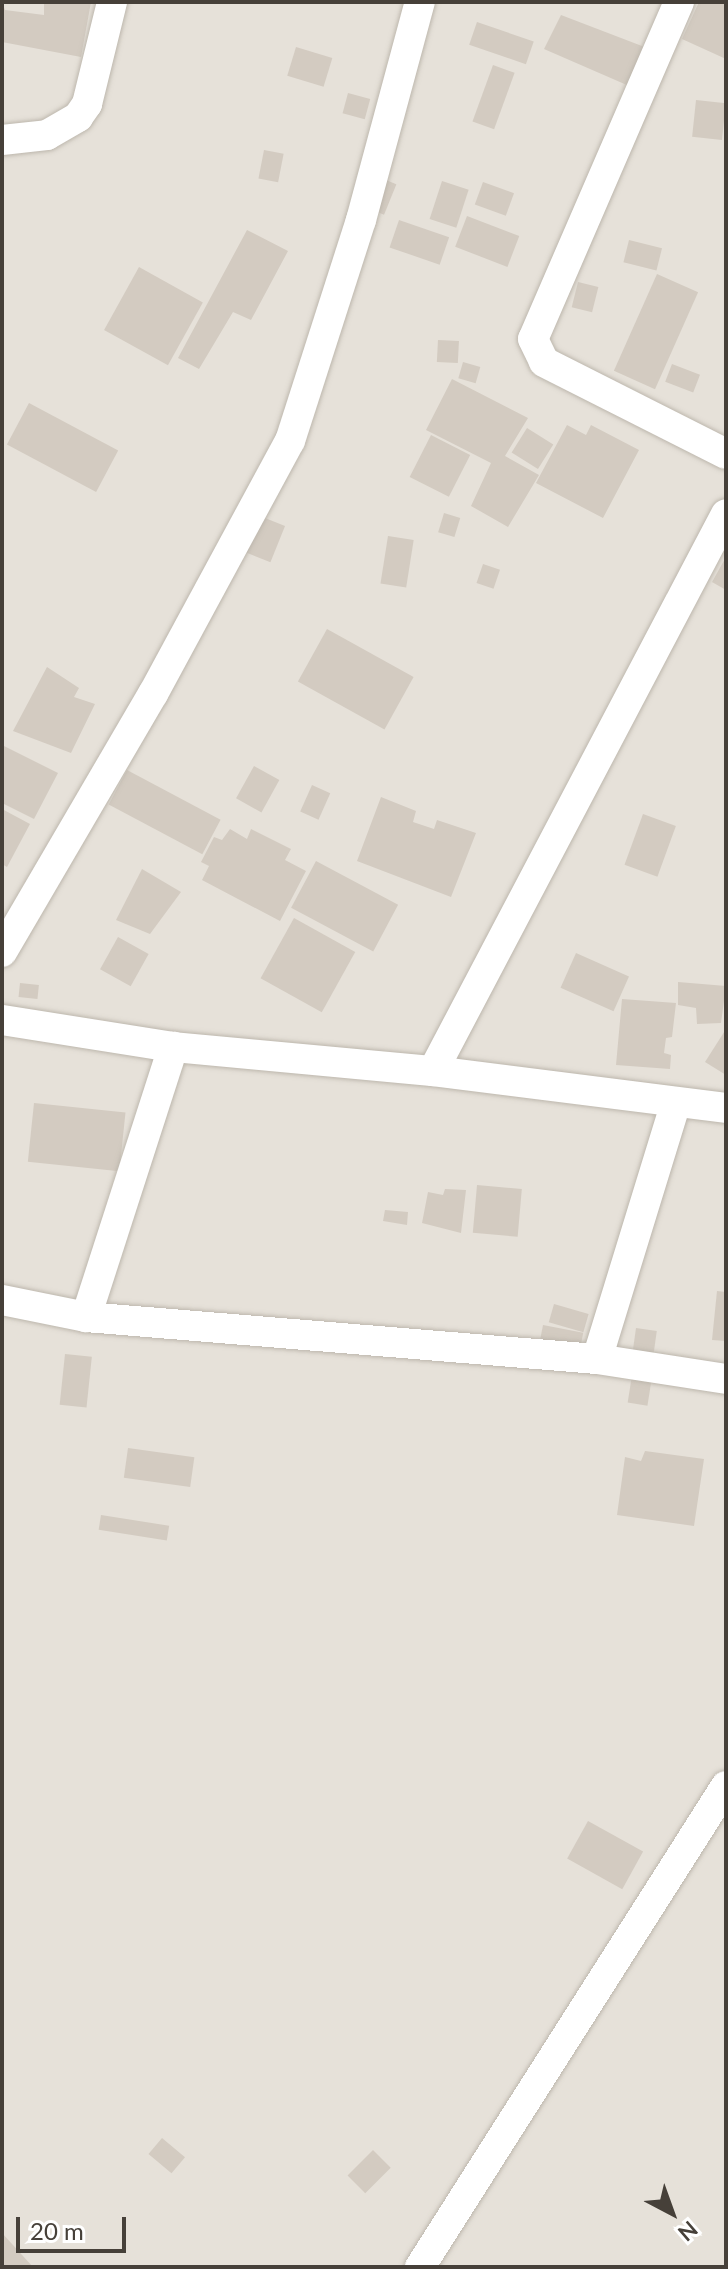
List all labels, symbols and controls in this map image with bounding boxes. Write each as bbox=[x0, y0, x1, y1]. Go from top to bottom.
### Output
north arrow bbox=[632, 2173, 712, 2253]
scale bar bbox=[20, 2201, 130, 2251]
text: 20 m bbox=[30, 2216, 84, 2245]
text: N bbox=[673, 2216, 703, 2247]

